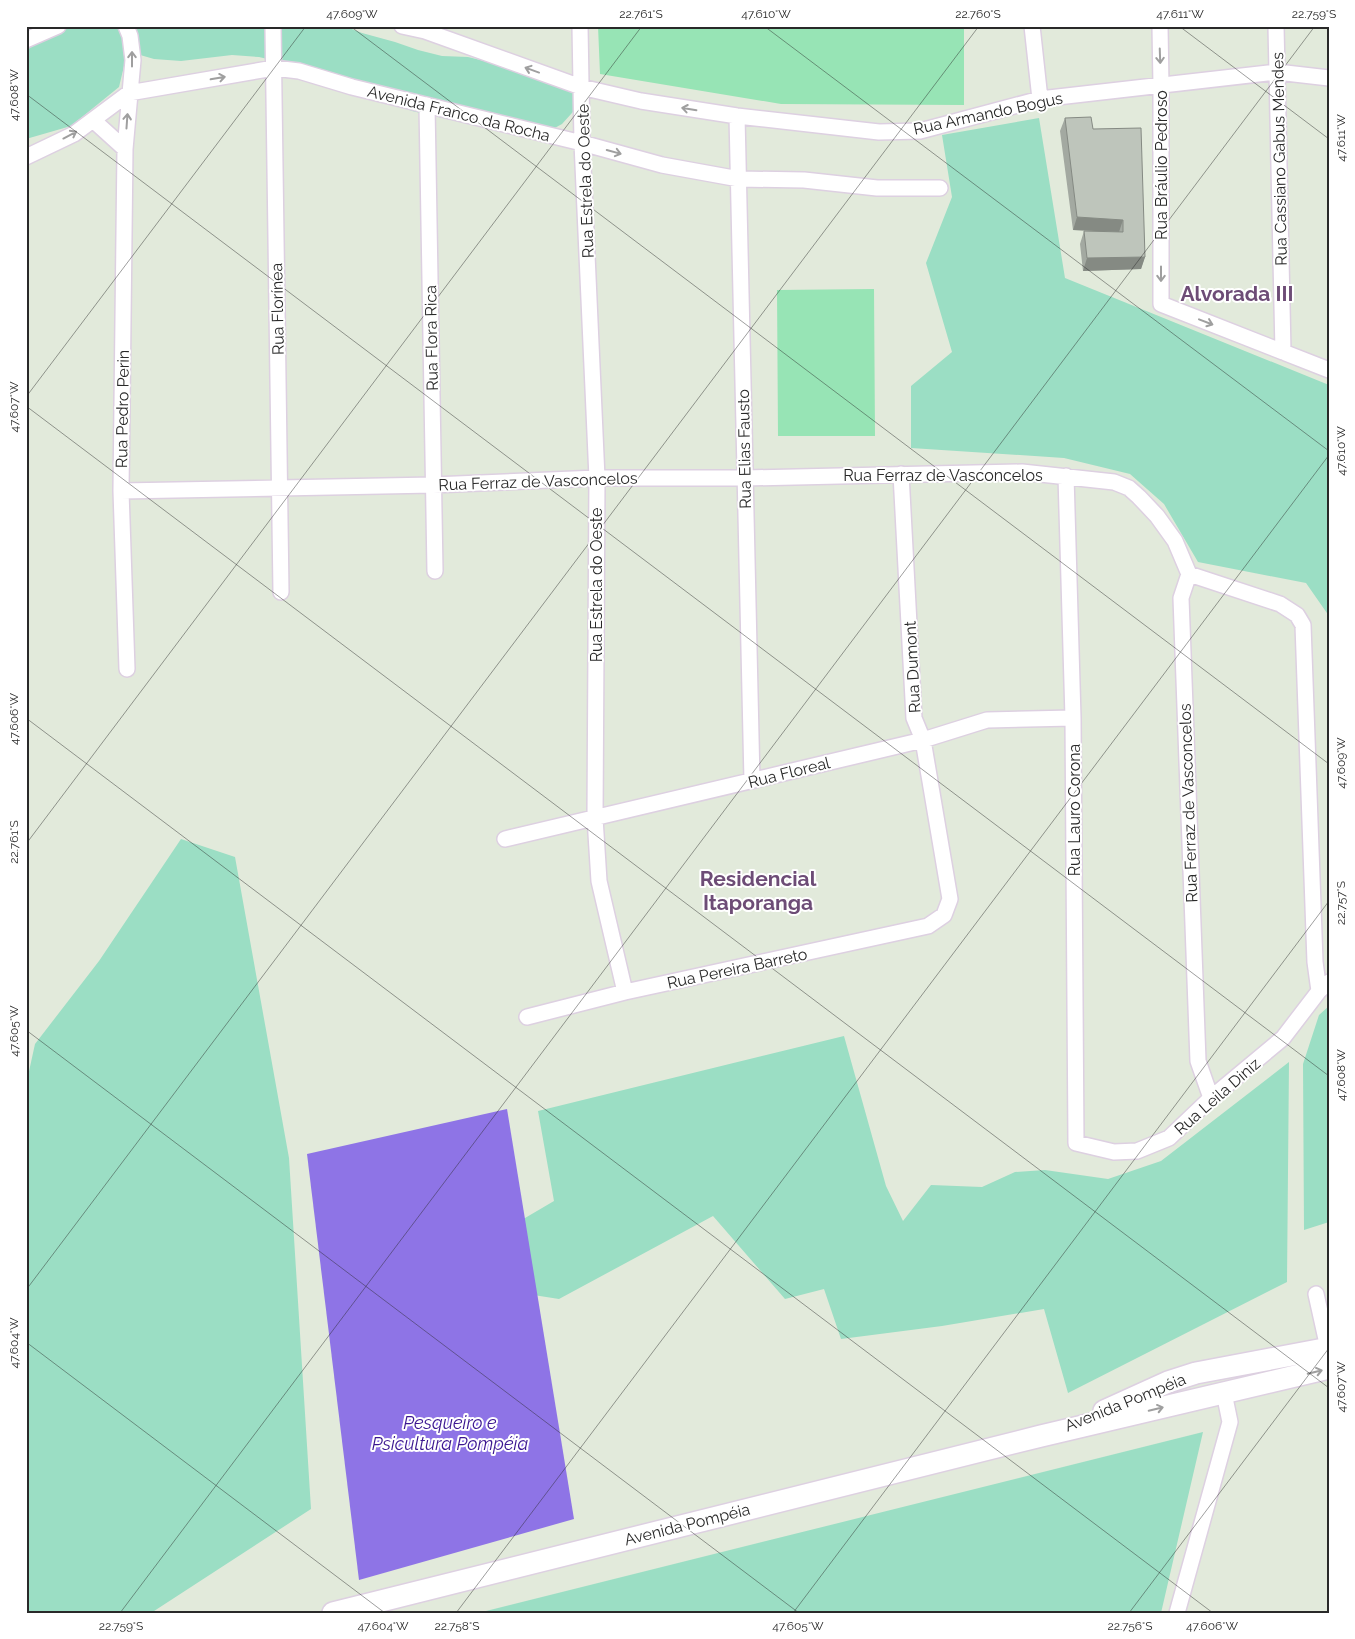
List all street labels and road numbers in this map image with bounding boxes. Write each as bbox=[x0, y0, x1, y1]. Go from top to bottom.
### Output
street label: Rua Cassiano Gabus Mendes bbox=[1268, 52, 1291, 266]
street label: Avenida Franco da Rocha bbox=[366, 82, 552, 145]
street label: Rua Armando Bogus bbox=[912, 88, 1065, 139]
street label: Rua Bráulio Pedroso bbox=[1152, 90, 1171, 240]
street label: Rua Estrela do Oeste bbox=[573, 103, 598, 259]
street label: Rua Florínea bbox=[267, 263, 288, 355]
street label: Rua Flora Rica bbox=[421, 285, 442, 391]
street label: Rua Pedro Perin bbox=[112, 350, 133, 468]
street label: Rua Elias Fausto bbox=[734, 389, 755, 509]
street label: Rua Ferraz de Vasconcelos bbox=[843, 466, 1043, 485]
street label: Rua Ferraz de Vasconcelos bbox=[438, 469, 638, 494]
street label: Rua Estrela do Oeste bbox=[587, 508, 606, 662]
street label: Rua Dumont bbox=[901, 620, 924, 714]
street label: Rua Ferraz de Vasconcelos bbox=[1176, 703, 1201, 903]
street label: Rua Lauro Corona bbox=[1065, 744, 1084, 876]
street label: Rua Floreal bbox=[746, 753, 833, 792]
street label: Rua Pereira Barreto bbox=[665, 944, 809, 993]
street label: Rua Leila Diniz bbox=[1171, 1054, 1264, 1139]
street label: Avenida Pompéia bbox=[1062, 1369, 1189, 1435]
street label: Avenida Pompéia bbox=[622, 1500, 752, 1549]

